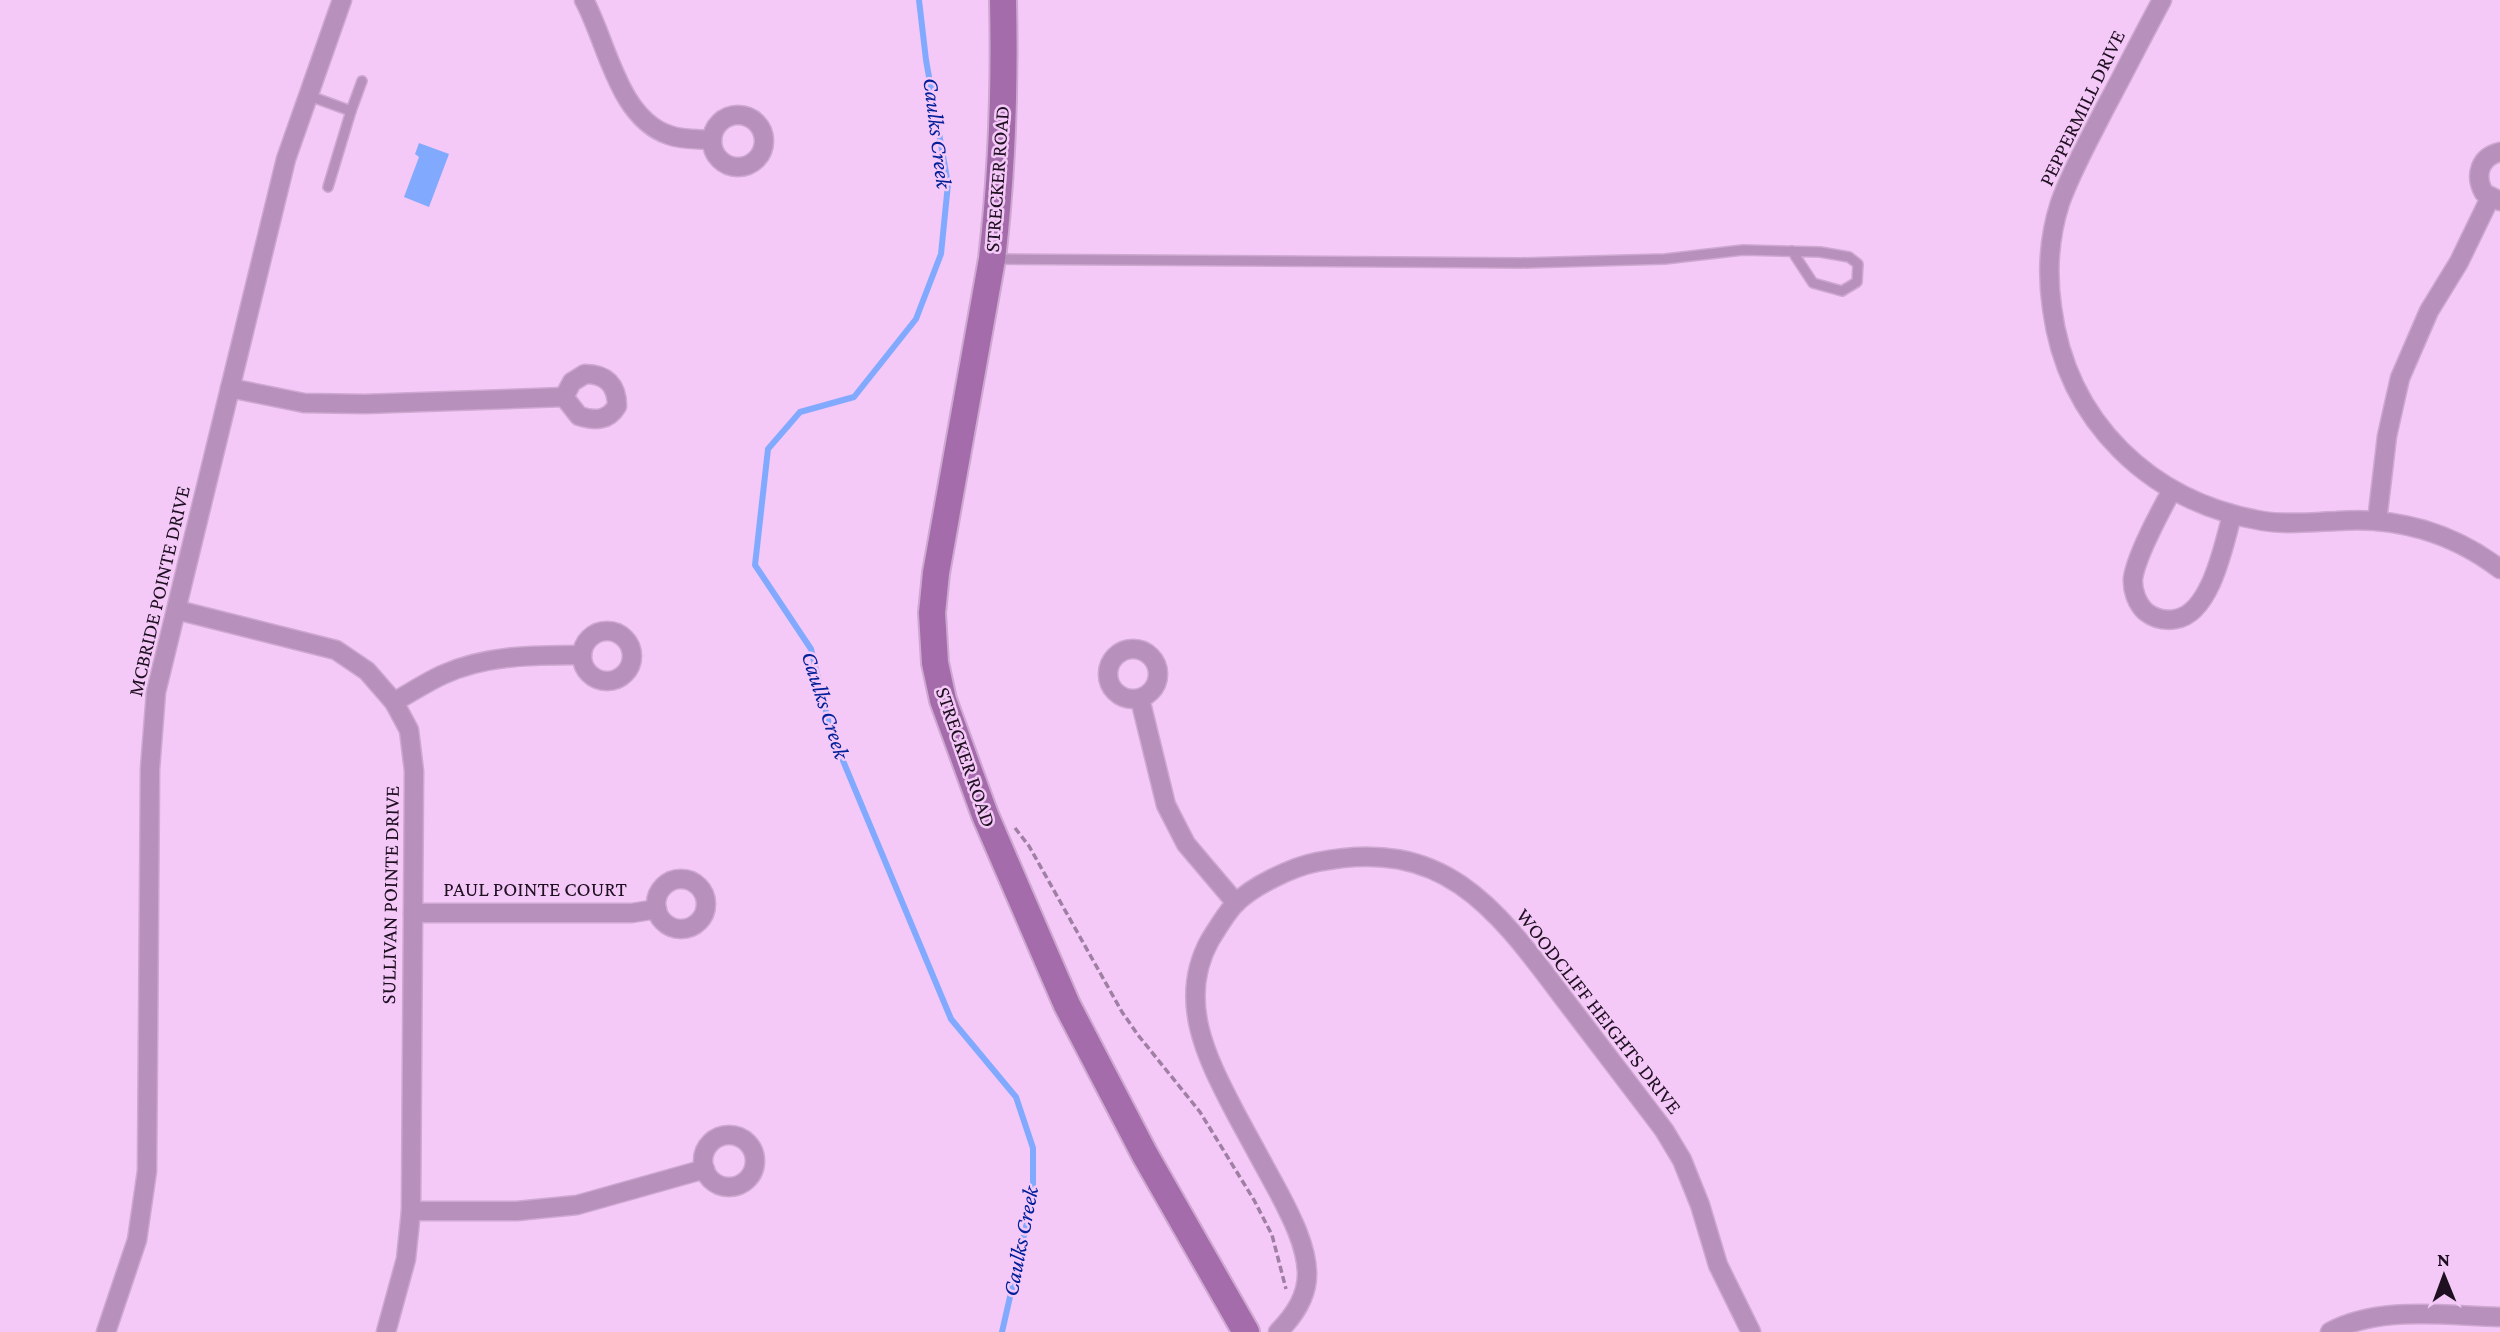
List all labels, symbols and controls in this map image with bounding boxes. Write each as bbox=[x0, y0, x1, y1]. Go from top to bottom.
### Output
street label: PEPPERMILL DRIVE bbox=[2034, 26, 2130, 190]
water label: Caulks Creek bbox=[918, 76, 958, 191]
street label: STRECKER ROAD bbox=[980, 105, 1014, 253]
street label: MCBRIDE POINTE DRIVE bbox=[123, 483, 195, 699]
water label: Caulks Creek bbox=[796, 648, 856, 763]
street label: STRECKER ROAD bbox=[931, 684, 1001, 830]
street label: SULLIVAN POINTE DRIVE bbox=[376, 786, 404, 1004]
street label: PAUL POINTE COURT bbox=[443, 877, 627, 901]
street label: WOODCLIFF HEIGHTS DRIVE bbox=[1511, 903, 1687, 1119]
water label: Caulks Creek bbox=[997, 1183, 1044, 1298]
north arrow bbox=[2409, 1241, 2479, 1311]
text: N bbox=[2437, 1249, 2450, 1270]

